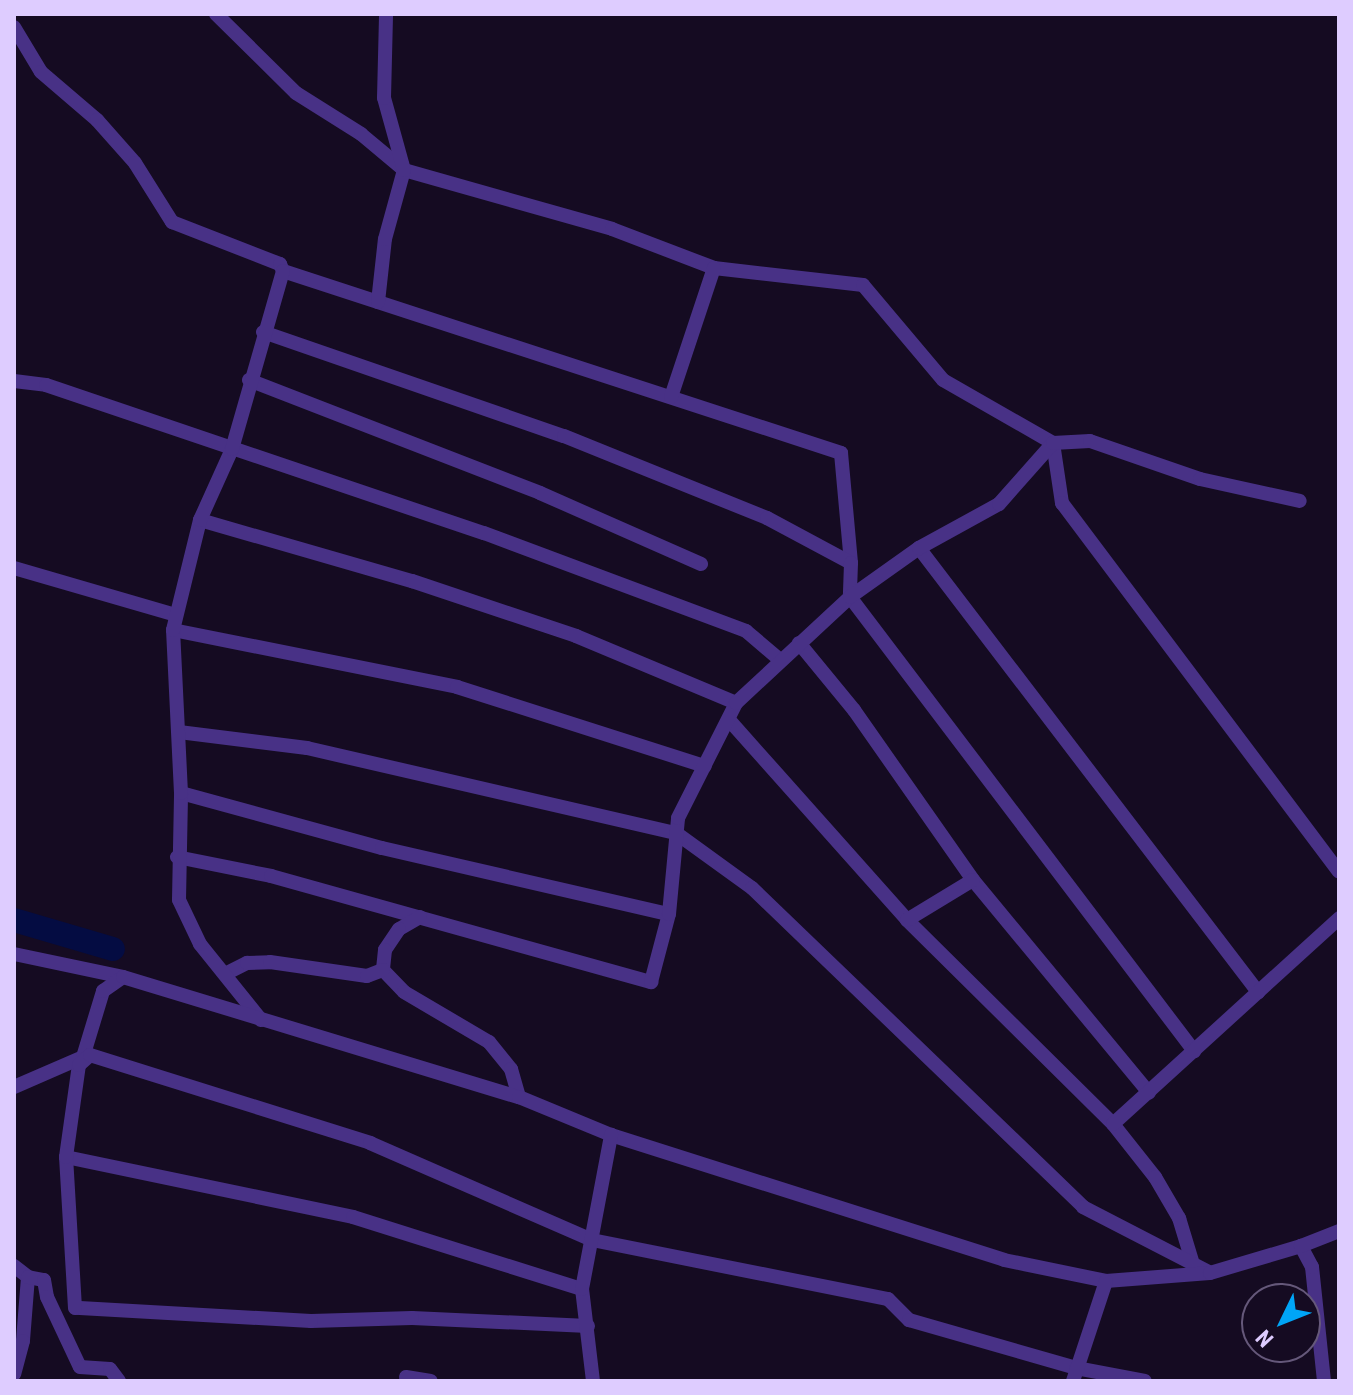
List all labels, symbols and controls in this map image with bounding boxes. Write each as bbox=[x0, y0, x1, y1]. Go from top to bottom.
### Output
north arrow bbox=[1241, 1283, 1321, 1363]
text: N bbox=[1251, 1325, 1278, 1352]

